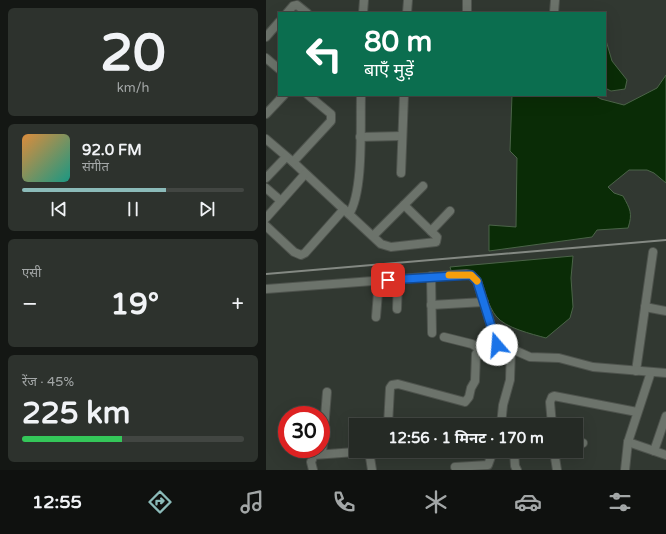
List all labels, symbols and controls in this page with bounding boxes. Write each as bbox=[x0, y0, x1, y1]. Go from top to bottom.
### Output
text: 20 bbox=[100, 22, 166, 85]
text: 80 m bbox=[364, 25, 432, 59]
icon: left bbox=[298, 28, 350, 80]
text: बाएँ मुड़ें bbox=[364, 59, 414, 81]
text: km/h bbox=[117, 80, 149, 96]
text: 92.0 FM bbox=[82, 141, 142, 159]
text: संगीत bbox=[82, 159, 109, 175]
icon: previous bbox=[48, 198, 70, 220]
icon: pause bbox=[122, 198, 144, 220]
icon: next bbox=[196, 198, 218, 220]
pin bbox=[371, 263, 405, 297]
text: एसी bbox=[22, 265, 41, 281]
icon: arrive bbox=[377, 269, 399, 291]
text: 19° bbox=[110, 286, 159, 323]
text: − bbox=[22, 291, 38, 317]
text: + bbox=[232, 291, 244, 317]
position arrow bbox=[476, 324, 518, 366]
text: रेंज · 45% bbox=[22, 374, 74, 390]
text: 225 km bbox=[22, 395, 130, 432]
speed limit sign: 30 bbox=[278, 406, 330, 458]
text: 12:56 · 1 मिनट · 170 m bbox=[388, 429, 544, 447]
icon: directions bbox=[146, 488, 174, 516]
icon: music bbox=[238, 488, 266, 516]
icon: phone bbox=[330, 488, 358, 516]
icon: climate bbox=[422, 488, 450, 516]
icon: car bbox=[514, 488, 542, 516]
icon: filters bbox=[606, 488, 634, 516]
text: 12:55 bbox=[32, 491, 82, 513]

